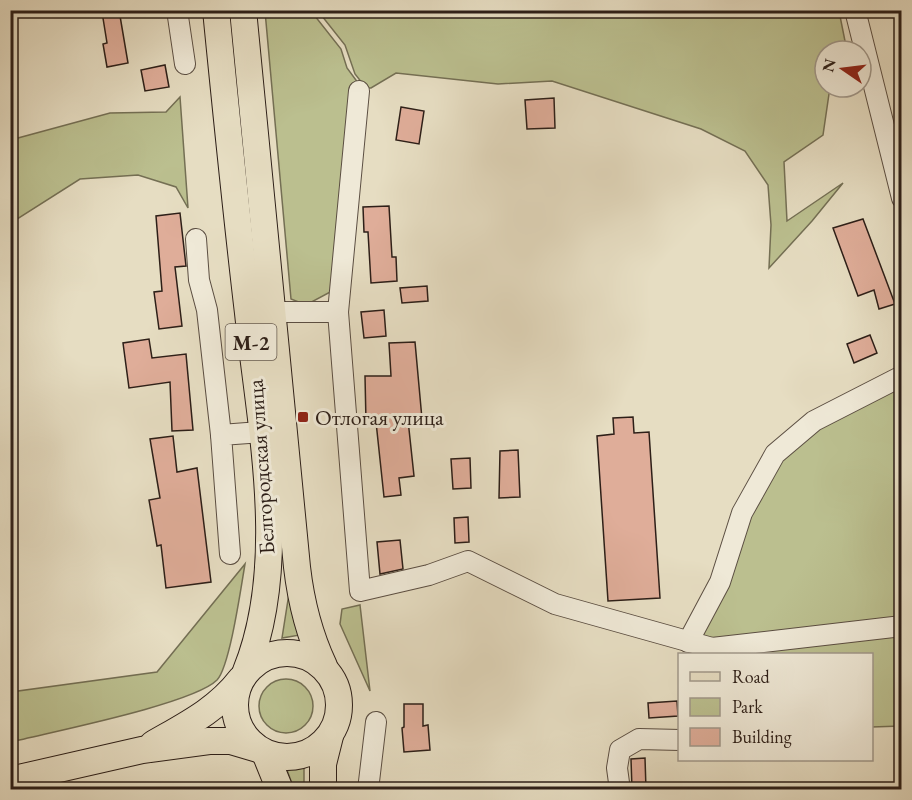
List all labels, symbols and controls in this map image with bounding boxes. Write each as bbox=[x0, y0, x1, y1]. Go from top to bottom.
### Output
north arrow bbox=[813, 39, 873, 99]
text: N bbox=[817, 57, 841, 74]
road number: М-2 bbox=[226, 324, 276, 360]
street label: Белгородская улица bbox=[240, 378, 282, 556]
place label: Отлогая улица bbox=[315, 403, 444, 432]
marker: Отлогая улица bbox=[296, 410, 310, 424]
legend bbox=[678, 653, 873, 761]
text: Road bbox=[732, 665, 771, 688]
text: Park bbox=[732, 695, 763, 718]
text: Building bbox=[732, 725, 792, 748]

